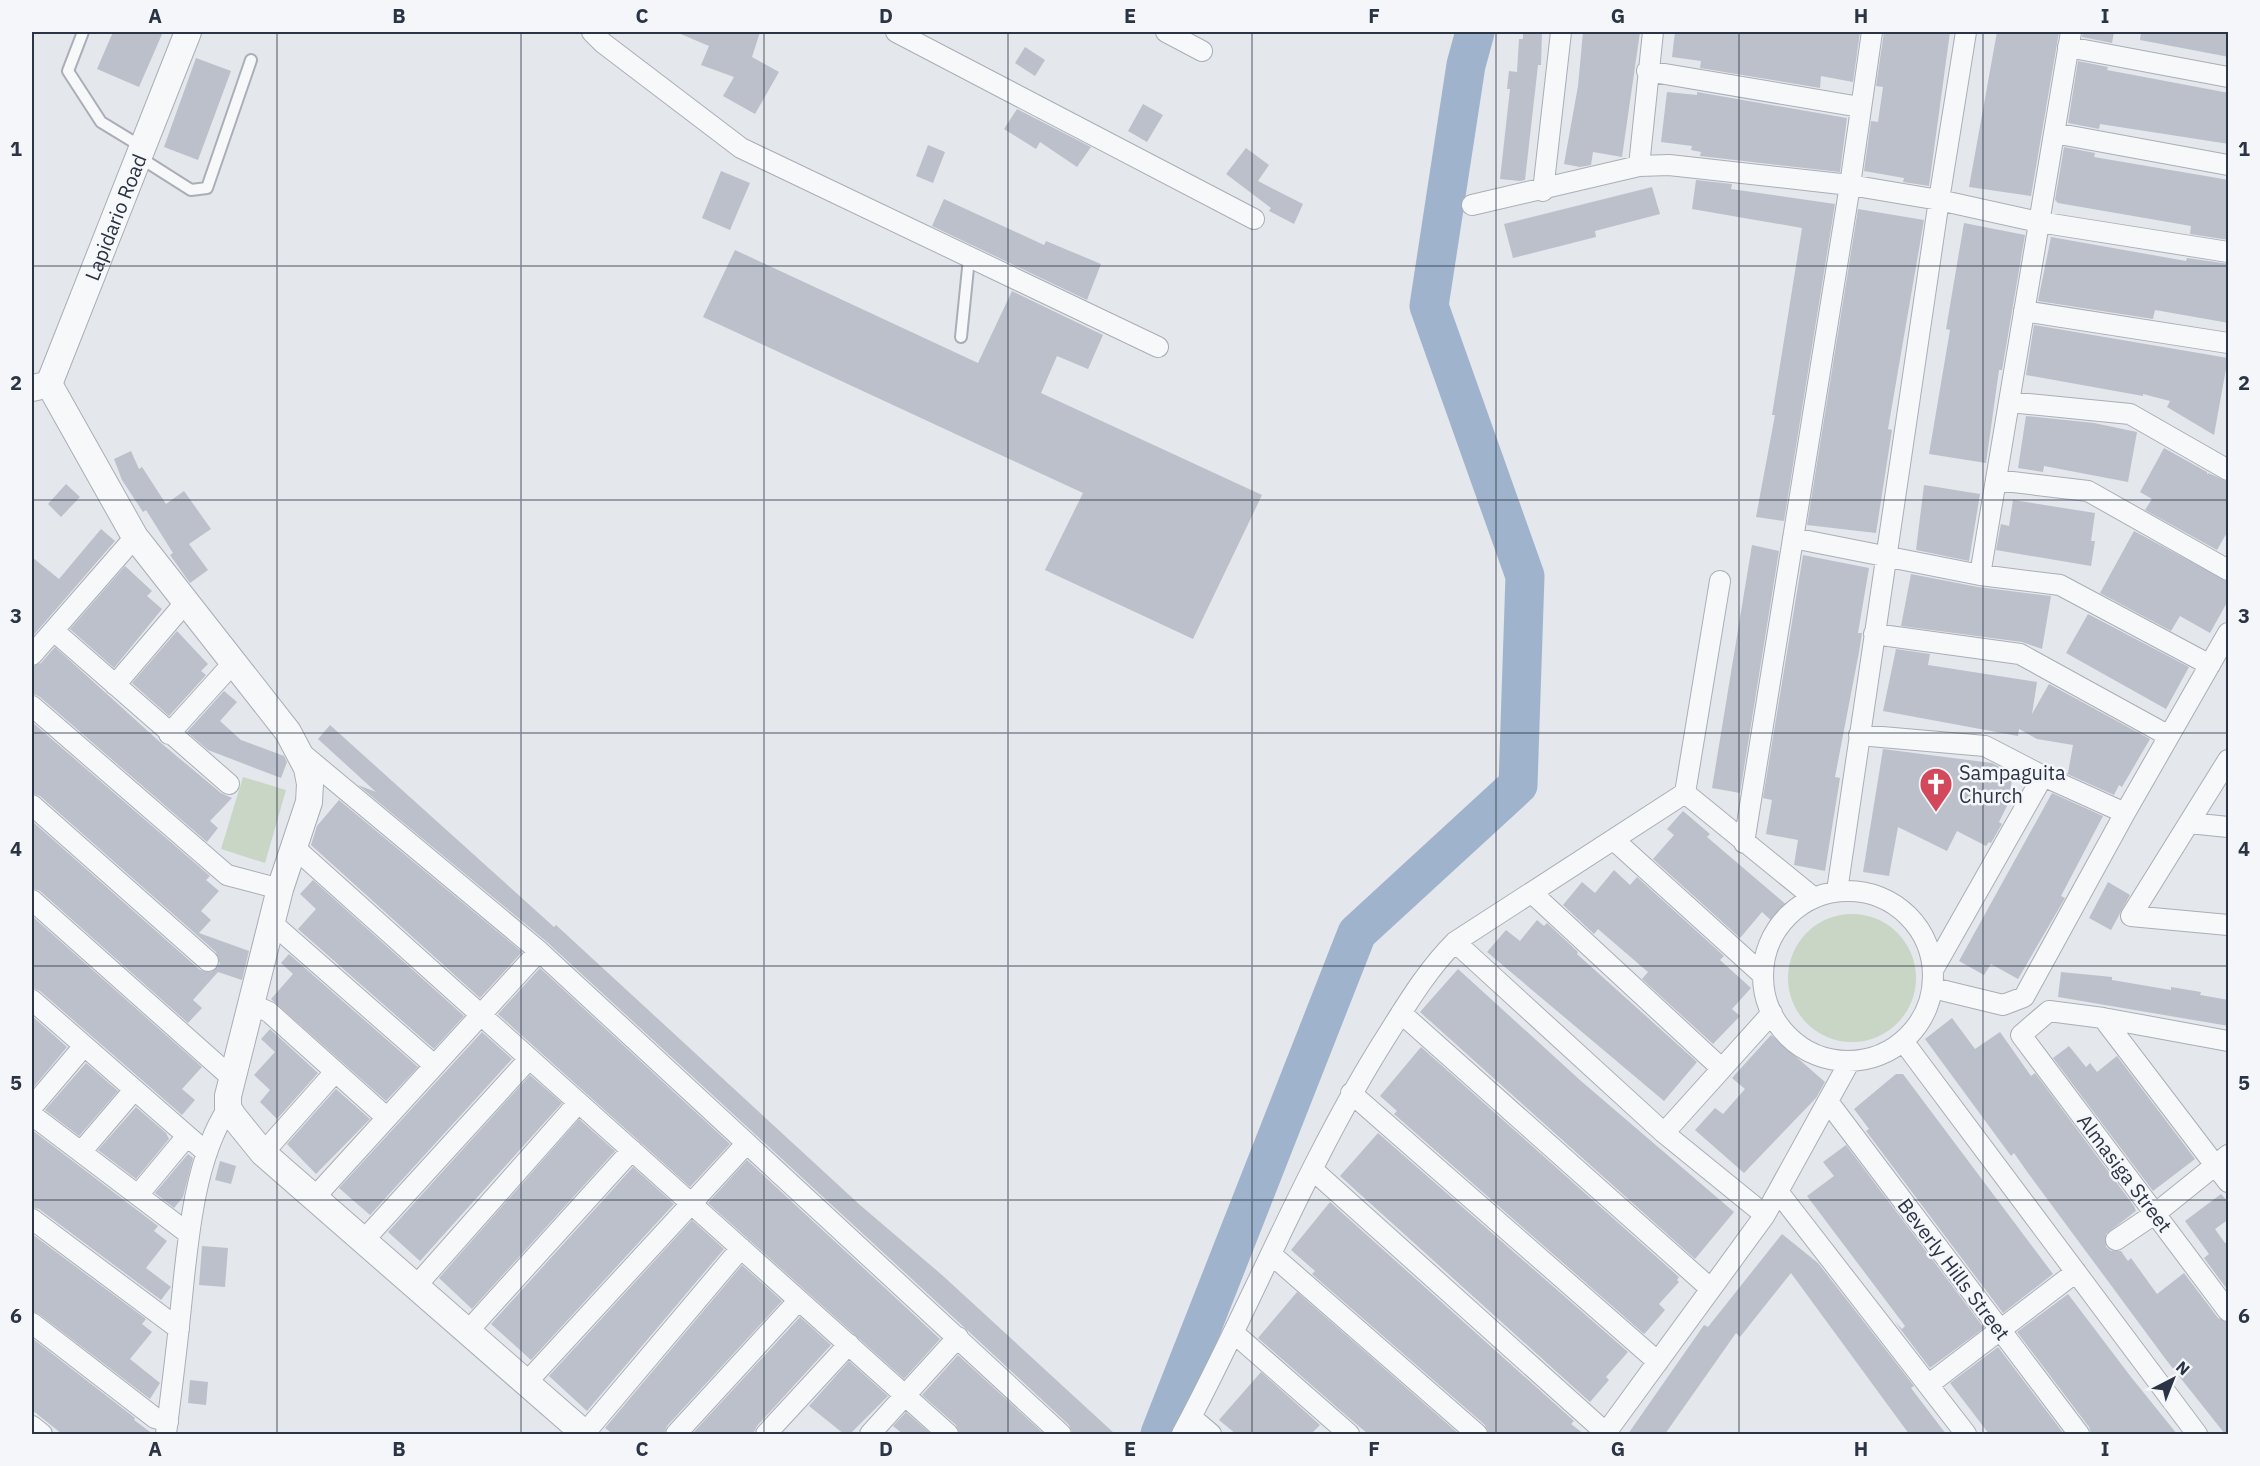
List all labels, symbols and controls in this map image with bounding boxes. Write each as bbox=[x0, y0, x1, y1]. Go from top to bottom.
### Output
text: A bbox=[148, 2, 162, 29]
text: B bbox=[392, 2, 406, 29]
text: C bbox=[635, 2, 649, 29]
text: D bbox=[879, 2, 893, 29]
text: E bbox=[1124, 2, 1136, 29]
text: F bbox=[1368, 2, 1380, 29]
text: G bbox=[1611, 2, 1625, 29]
text: H bbox=[1854, 2, 1868, 29]
text: I bbox=[2101, 2, 2109, 29]
text: 1 bbox=[10, 135, 22, 162]
text: 1 bbox=[2238, 135, 2250, 162]
street label: Lapidario Road bbox=[78, 150, 152, 284]
text: 2 bbox=[10, 369, 22, 396]
text: 2 bbox=[2238, 369, 2250, 396]
text: 3 bbox=[10, 602, 22, 629]
text: 3 bbox=[2238, 602, 2250, 629]
place label: Sampaguita Church bbox=[1959, 759, 2066, 809]
church icon: Sampaguita Church bbox=[1918, 766, 1954, 813]
text: 4 bbox=[10, 835, 22, 862]
text: 4 bbox=[2238, 835, 2250, 862]
text: 5 bbox=[10, 1069, 22, 1096]
text: 5 bbox=[2238, 1069, 2250, 1096]
street label: Almasiga Street bbox=[2072, 1108, 2178, 1238]
street label: Beverly Hills Street bbox=[1892, 1193, 2016, 1345]
text: 6 bbox=[10, 1302, 22, 1329]
text: 6 bbox=[2238, 1302, 2250, 1329]
north arrow bbox=[2143, 1349, 2203, 1409]
text: N bbox=[2172, 1357, 2194, 1379]
text: A bbox=[148, 1435, 162, 1462]
text: B bbox=[392, 1435, 406, 1462]
text: C bbox=[635, 1435, 649, 1462]
text: D bbox=[879, 1435, 893, 1462]
text: E bbox=[1124, 1435, 1136, 1462]
text: F bbox=[1368, 1435, 1380, 1462]
text: G bbox=[1611, 1435, 1625, 1462]
text: H bbox=[1854, 1435, 1868, 1462]
text: I bbox=[2101, 1435, 2109, 1462]

